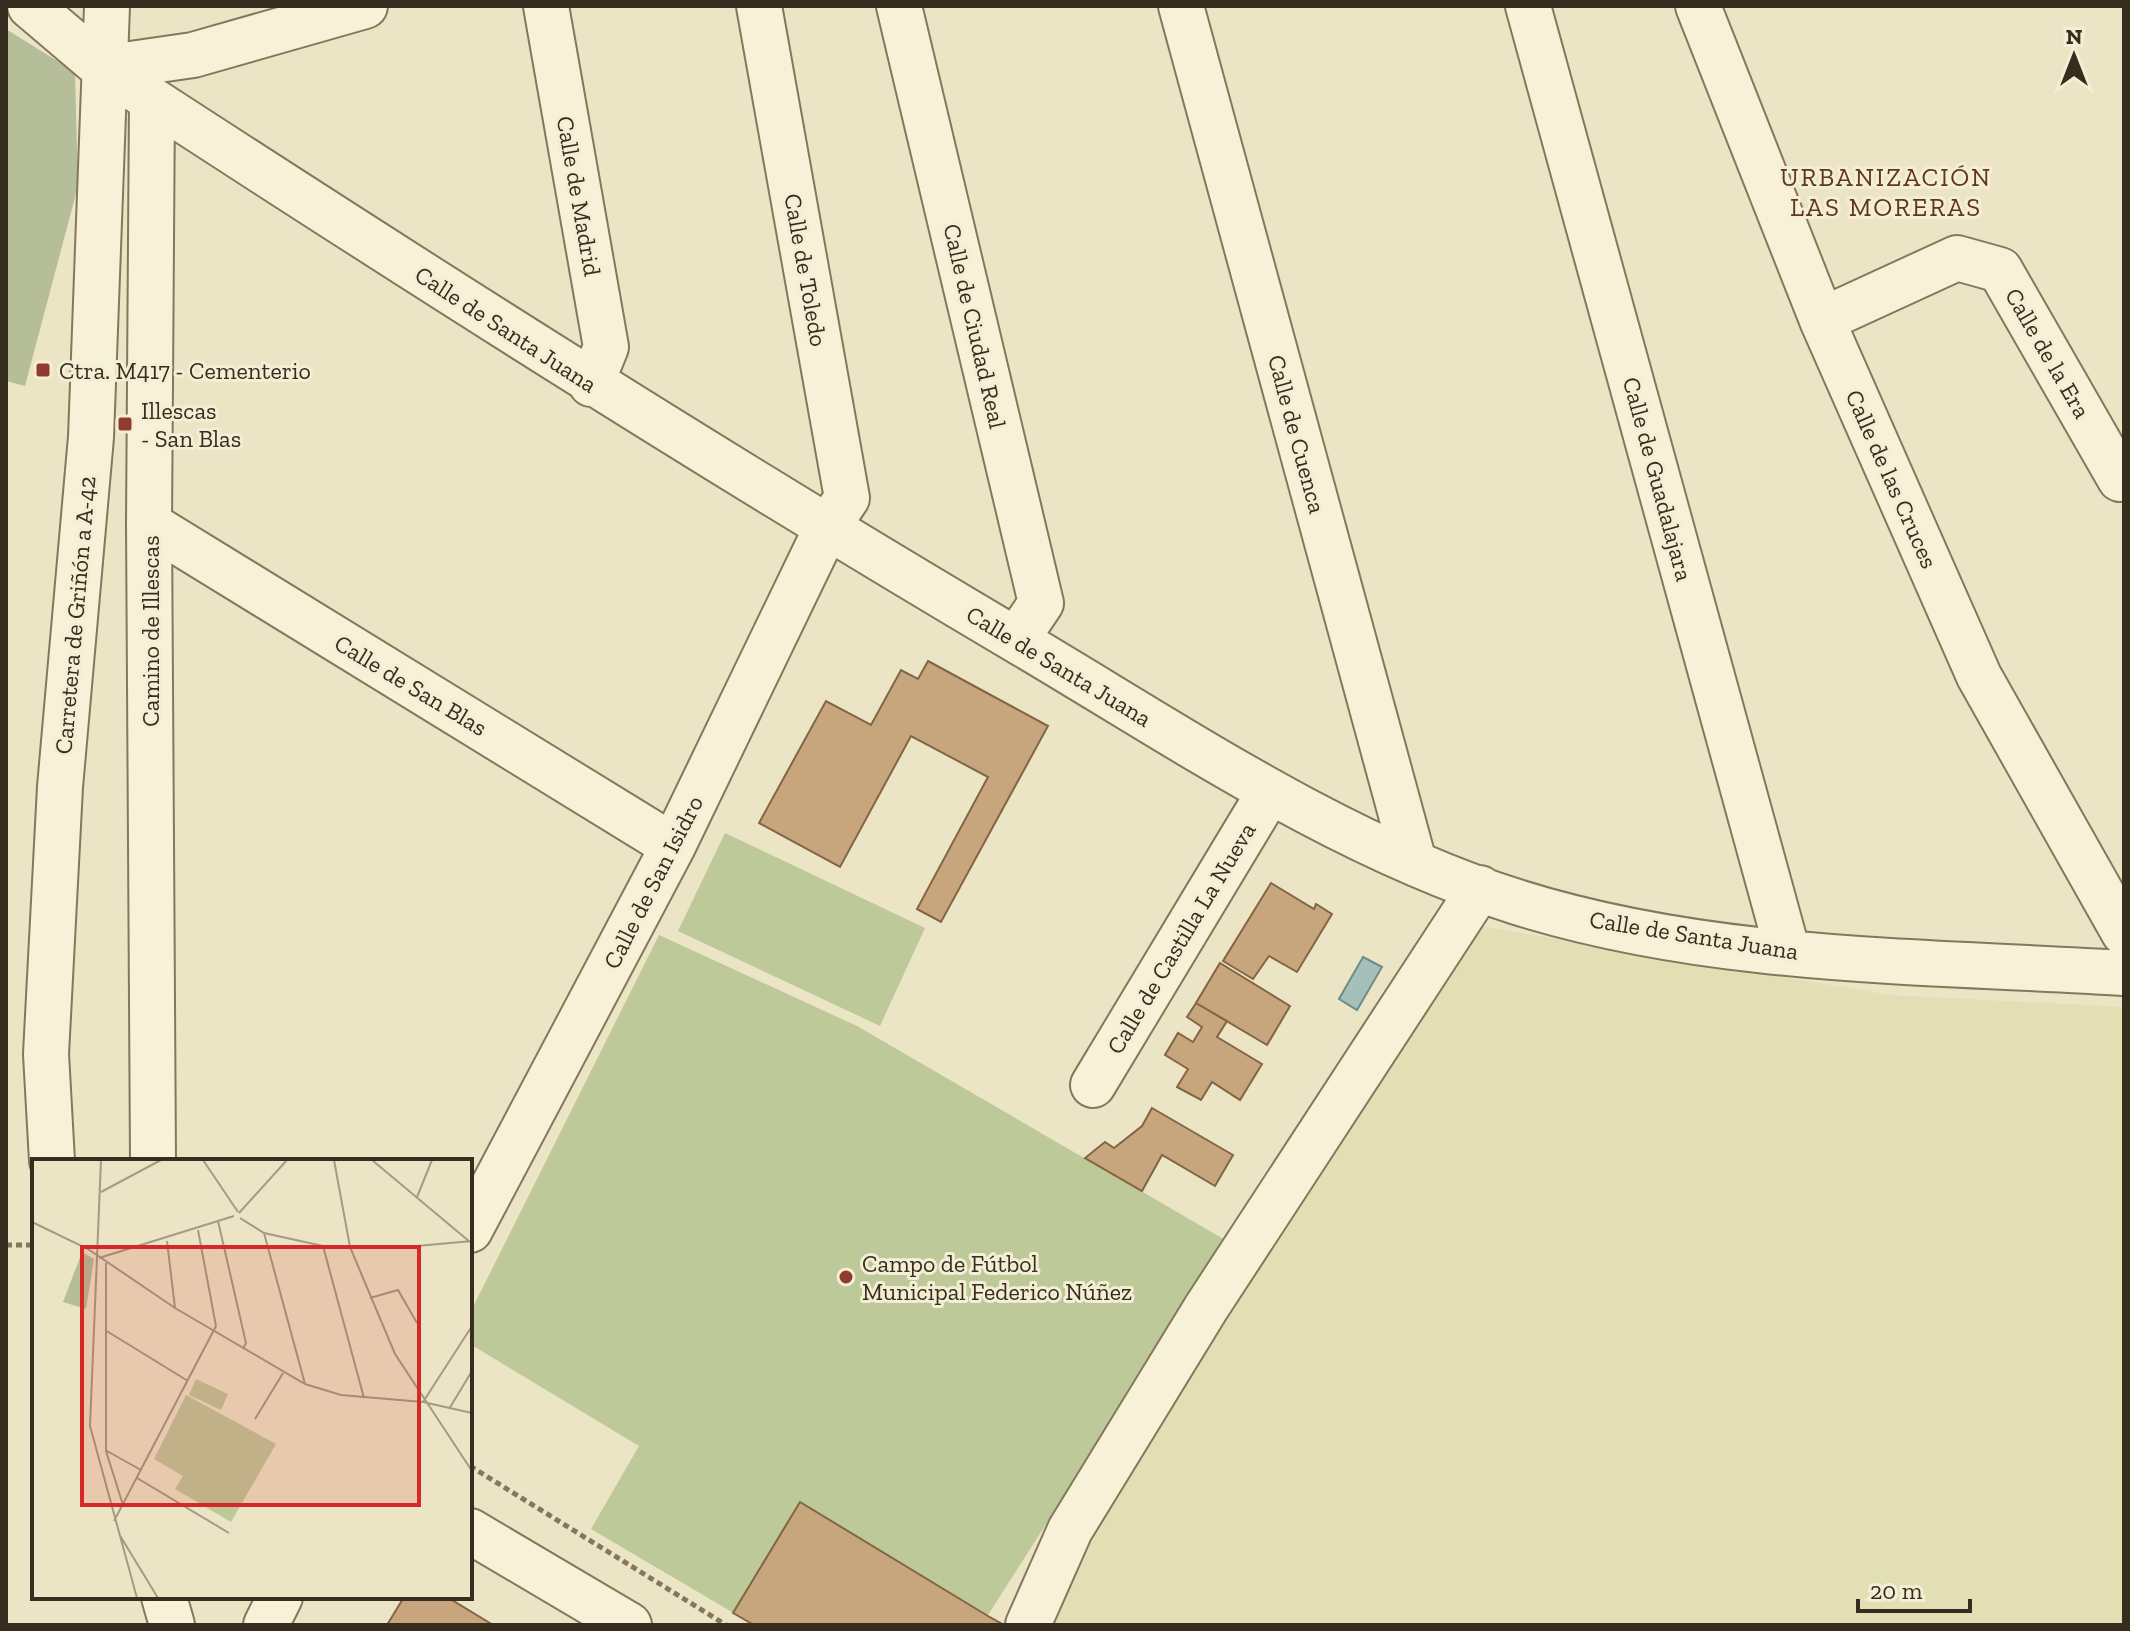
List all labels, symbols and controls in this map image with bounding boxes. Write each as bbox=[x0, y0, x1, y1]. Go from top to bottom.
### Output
north arrow bbox=[2034, 16, 2114, 96]
text: N bbox=[2066, 23, 2083, 50]
street label: Calle de Madrid bbox=[551, 114, 607, 278]
district label: URBANIZACIÓN LAS MORERAS bbox=[1780, 161, 1992, 223]
street label: Calle de Toledo bbox=[778, 191, 834, 349]
street label: Calle de Ciudad Real bbox=[937, 221, 1013, 431]
street label: Calle de Santa Juana bbox=[410, 259, 603, 399]
street label: Calle de la Era bbox=[1999, 283, 2097, 424]
street label: Calle de Cuenca bbox=[1262, 351, 1332, 517]
place label: Ctra. M417 - Cementerio bbox=[59, 356, 311, 385]
marker: Ctra. M417 - Cementerio bbox=[34, 361, 52, 379]
street label: Calle de Guadalajara bbox=[1617, 374, 1699, 585]
street label: Calle de las Cruces bbox=[1840, 385, 1944, 573]
place label: Illescas - San Blas bbox=[141, 396, 241, 453]
marker: Illescas - San Blas bbox=[116, 415, 134, 433]
street label: Carretera de Griñón a A-42 bbox=[48, 475, 102, 755]
street label: Camino de Illescas bbox=[136, 535, 165, 727]
street label: Calle de Santa Juana bbox=[961, 599, 1157, 733]
street label: Calle de San Blas bbox=[329, 628, 493, 742]
street label: Calle de San Isidro bbox=[597, 791, 709, 973]
street label: Calle de Castilla La Nueva bbox=[1100, 817, 1262, 1059]
street label: Calle de Santa Juana bbox=[1588, 904, 1801, 966]
inset map bbox=[32, 1159, 472, 1599]
place label: Campo de Fútbol Municipal Federico Núñez bbox=[862, 1249, 1132, 1306]
marker: Campo de Fútbol Municipal Federico Núñez bbox=[837, 1268, 855, 1286]
scale bar bbox=[1858, 1563, 1970, 1613]
text: 20 m bbox=[1870, 1576, 1923, 1605]

